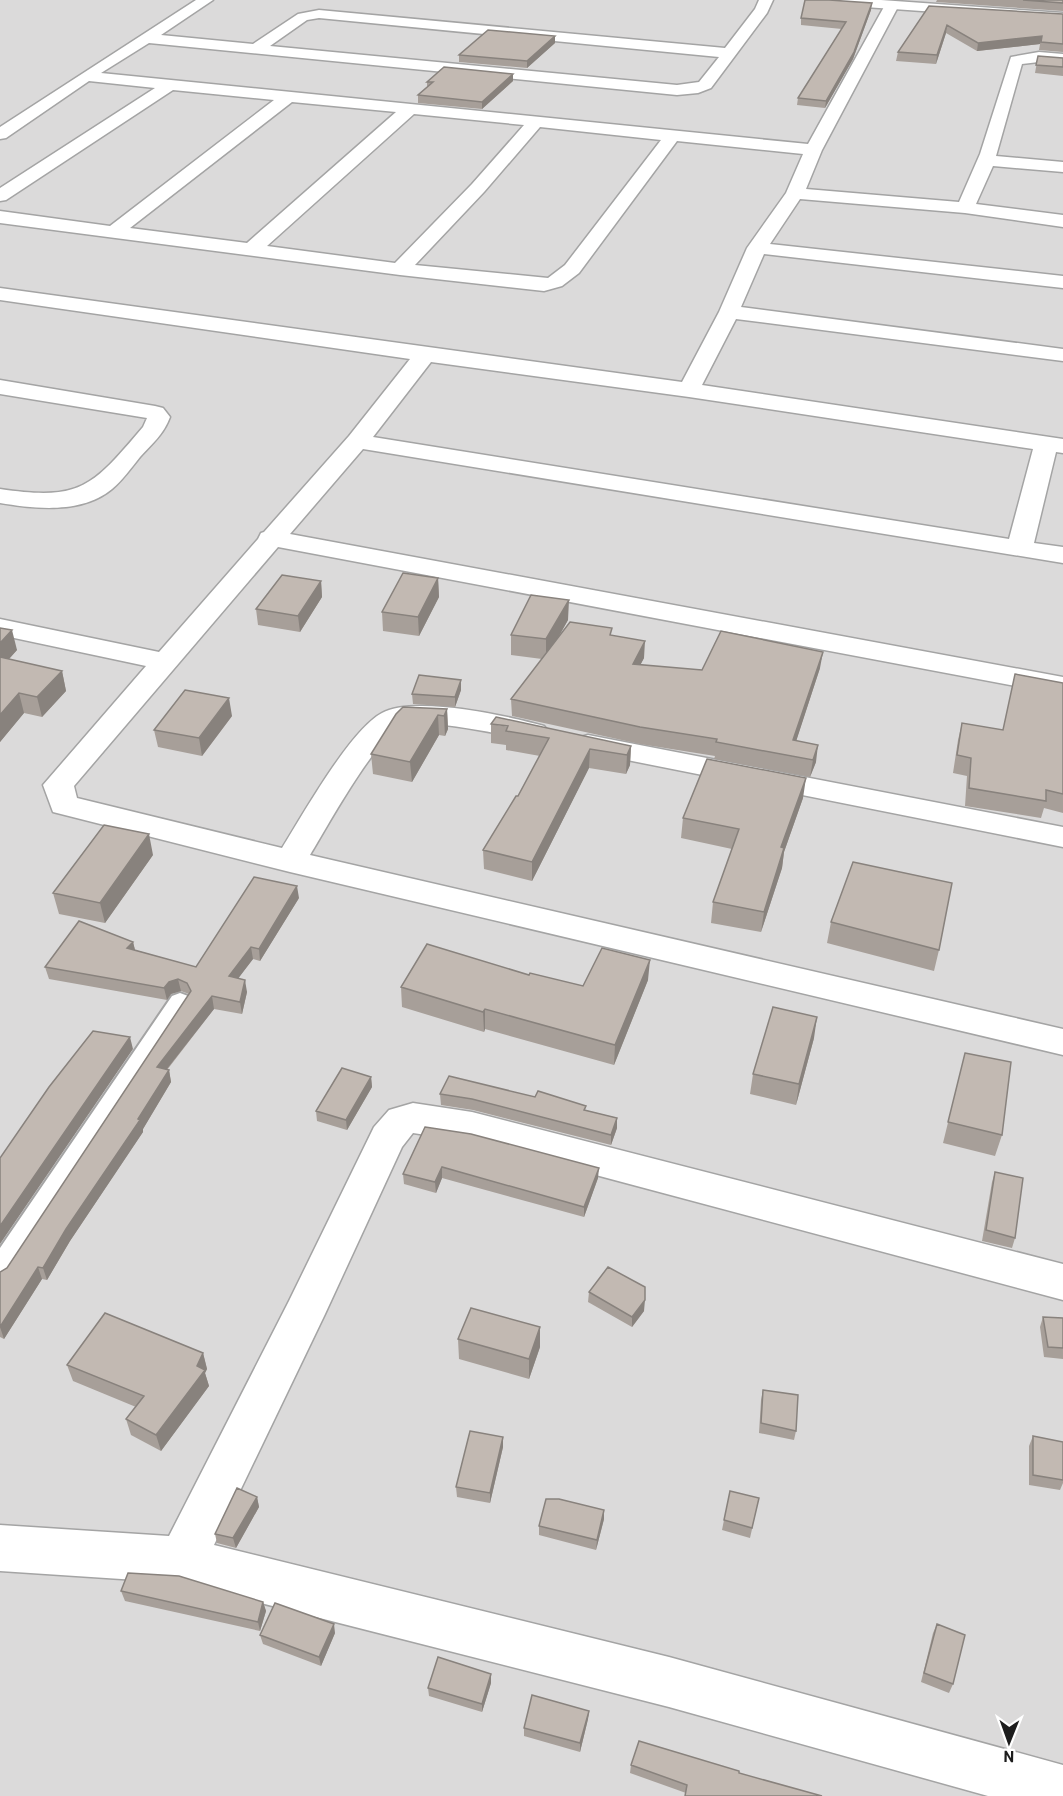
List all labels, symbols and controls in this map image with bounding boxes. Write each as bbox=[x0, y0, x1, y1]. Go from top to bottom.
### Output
north arrow bbox=[979, 1712, 1039, 1772]
text: N bbox=[1003, 1748, 1014, 1767]

